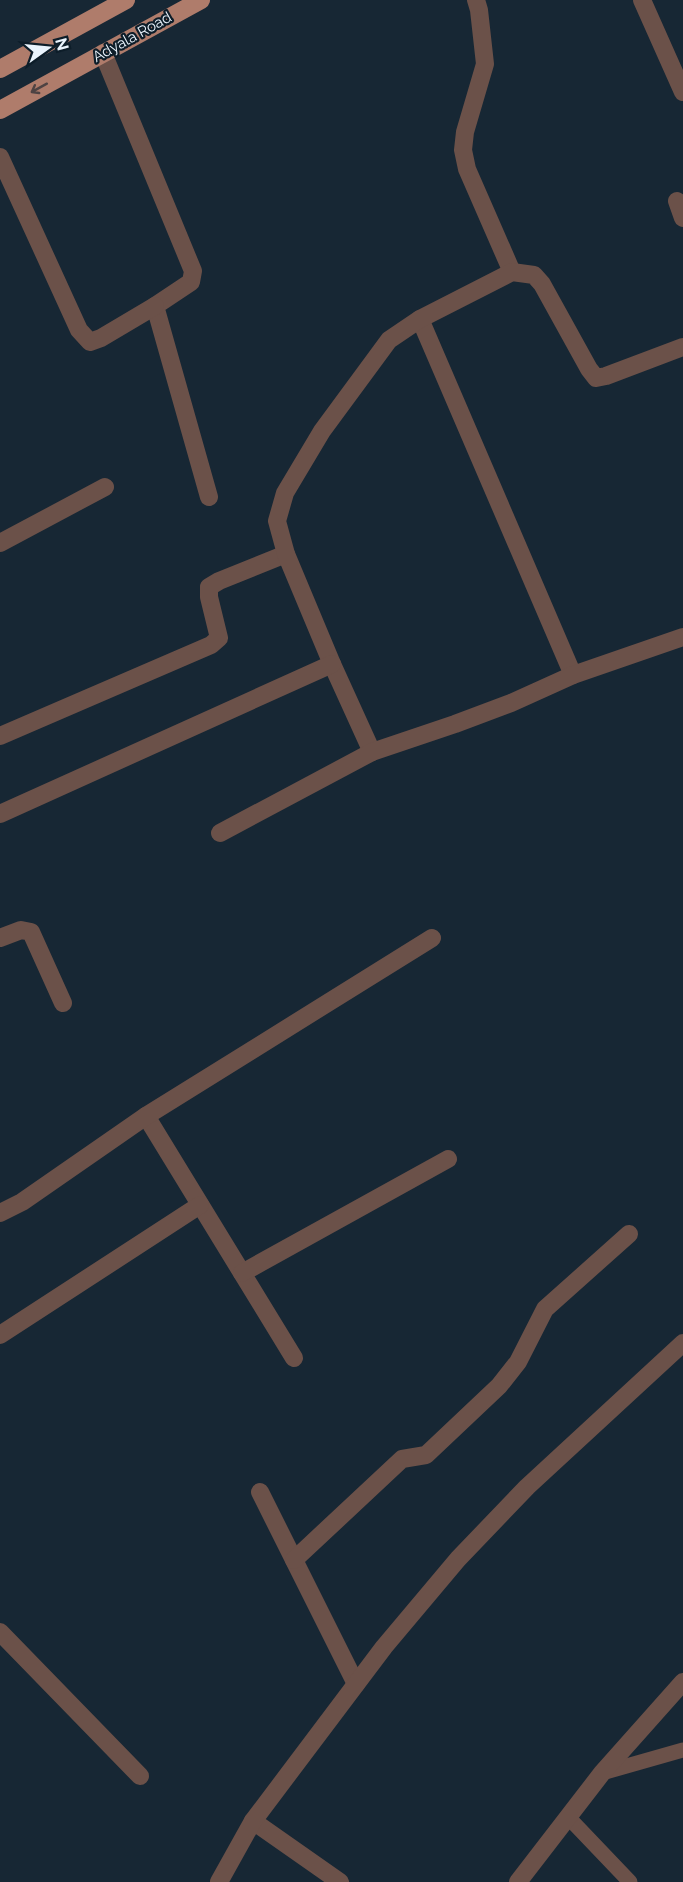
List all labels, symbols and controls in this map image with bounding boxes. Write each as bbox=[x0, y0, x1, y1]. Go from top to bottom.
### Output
street label: Adyala Road bbox=[89, 8, 175, 66]
north arrow bbox=[18, 18, 78, 78]
text: N bbox=[51, 36, 73, 53]
one-way arrow bbox=[30, 83, 48, 94]

